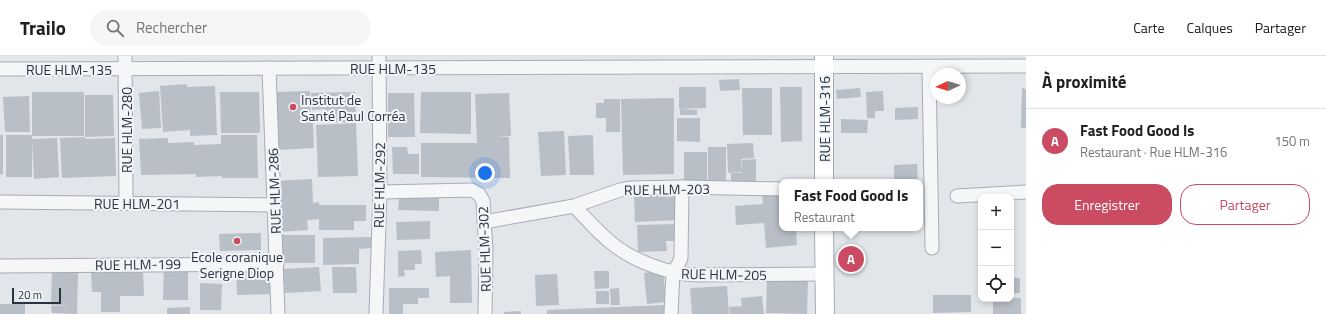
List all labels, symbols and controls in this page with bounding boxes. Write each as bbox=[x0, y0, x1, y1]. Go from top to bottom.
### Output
search box bbox=[90, 10, 370, 46]
text: Trailo bbox=[20, 13, 66, 42]
text: Rechercher bbox=[136, 16, 207, 39]
icon: search bbox=[104, 17, 126, 39]
text: Carte bbox=[1133, 17, 1165, 38]
text: Calques bbox=[1187, 17, 1233, 38]
text: Partager bbox=[1255, 17, 1306, 38]
street label: RUE HLM-135 bbox=[350, 58, 436, 79]
street label: RUE HLM-135 bbox=[26, 59, 112, 80]
north arrow bbox=[930, 68, 966, 104]
text: À proximité bbox=[1042, 69, 1126, 95]
street label: RUE HLM-316 bbox=[814, 76, 835, 162]
street label: RUE HLM-280 bbox=[116, 87, 137, 173]
place label: Institut de Santé Paul Corréa bbox=[301, 89, 406, 126]
marker: Institut de Santé Paul Corréa bbox=[288, 102, 298, 112]
text: Fast Food Good Is bbox=[1080, 119, 1194, 142]
text: A bbox=[1051, 131, 1059, 151]
text: 150 m bbox=[1274, 131, 1310, 151]
street label: RUE HLM-292 bbox=[368, 142, 390, 228]
text: Restaurant · Rue HLM-316 bbox=[1080, 142, 1227, 162]
street label: RUE HLM-286 bbox=[262, 147, 286, 234]
your location bbox=[475, 163, 495, 183]
street label: RUE HLM-203 bbox=[624, 178, 710, 200]
popup bbox=[779, 179, 923, 231]
text: Fast Food Good Is bbox=[794, 184, 908, 207]
button: Enregistrer bbox=[1042, 184, 1172, 225]
button: Partager bbox=[1180, 184, 1310, 225]
street label: RUE HLM-201 bbox=[94, 193, 180, 214]
map controls bbox=[978, 194, 1014, 302]
button: + bbox=[978, 194, 1014, 230]
street label: RUE HLM-302 bbox=[472, 206, 496, 292]
text: Restaurant bbox=[794, 207, 855, 227]
button: − bbox=[978, 230, 1014, 266]
marker: Ecole coranique Serigne Diop bbox=[232, 236, 242, 246]
pin: A bbox=[838, 244, 864, 274]
place label: Ecole coranique Serigne Diop bbox=[191, 246, 283, 283]
street label: RUE HLM-199 bbox=[95, 253, 181, 275]
street label: RUE HLM-205 bbox=[681, 263, 767, 285]
button: locate bbox=[978, 266, 1014, 302]
scale bar bbox=[12, 286, 61, 305]
text: 20 m bbox=[18, 287, 42, 303]

